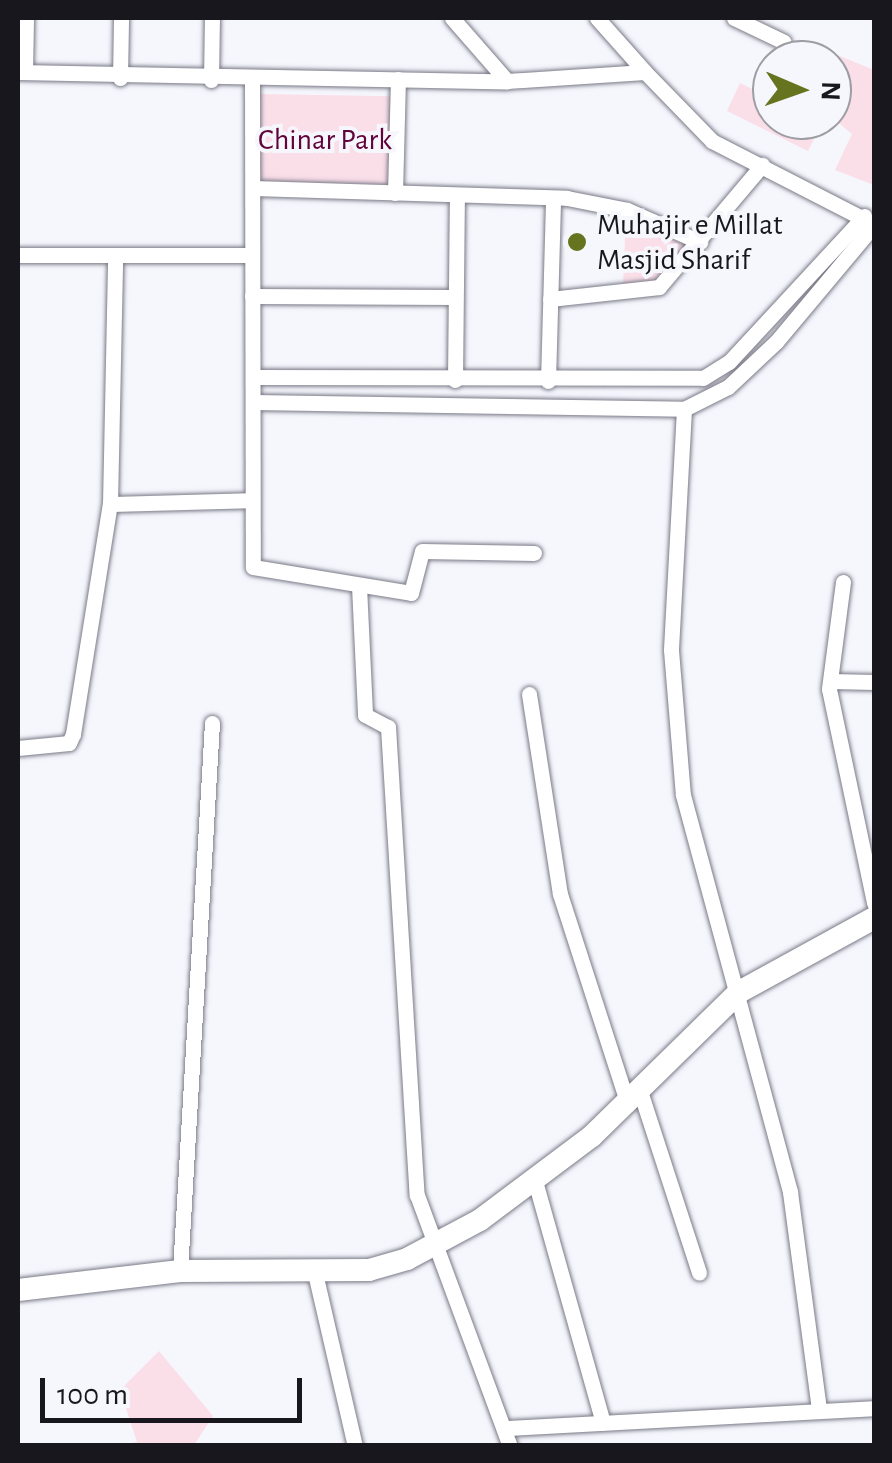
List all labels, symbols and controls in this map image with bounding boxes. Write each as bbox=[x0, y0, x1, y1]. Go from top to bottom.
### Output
north arrow bbox=[752, 40, 852, 140]
text: N bbox=[816, 81, 844, 101]
park label: Chinar Park bbox=[258, 122, 392, 158]
place label: Muhajir e Millat Masjid Sharif bbox=[597, 207, 783, 278]
marker: Muhajir e Millat Masjid Sharif bbox=[566, 231, 588, 253]
scale bar bbox=[45, 1358, 308, 1420]
text: 100 m bbox=[57, 1380, 128, 1410]

